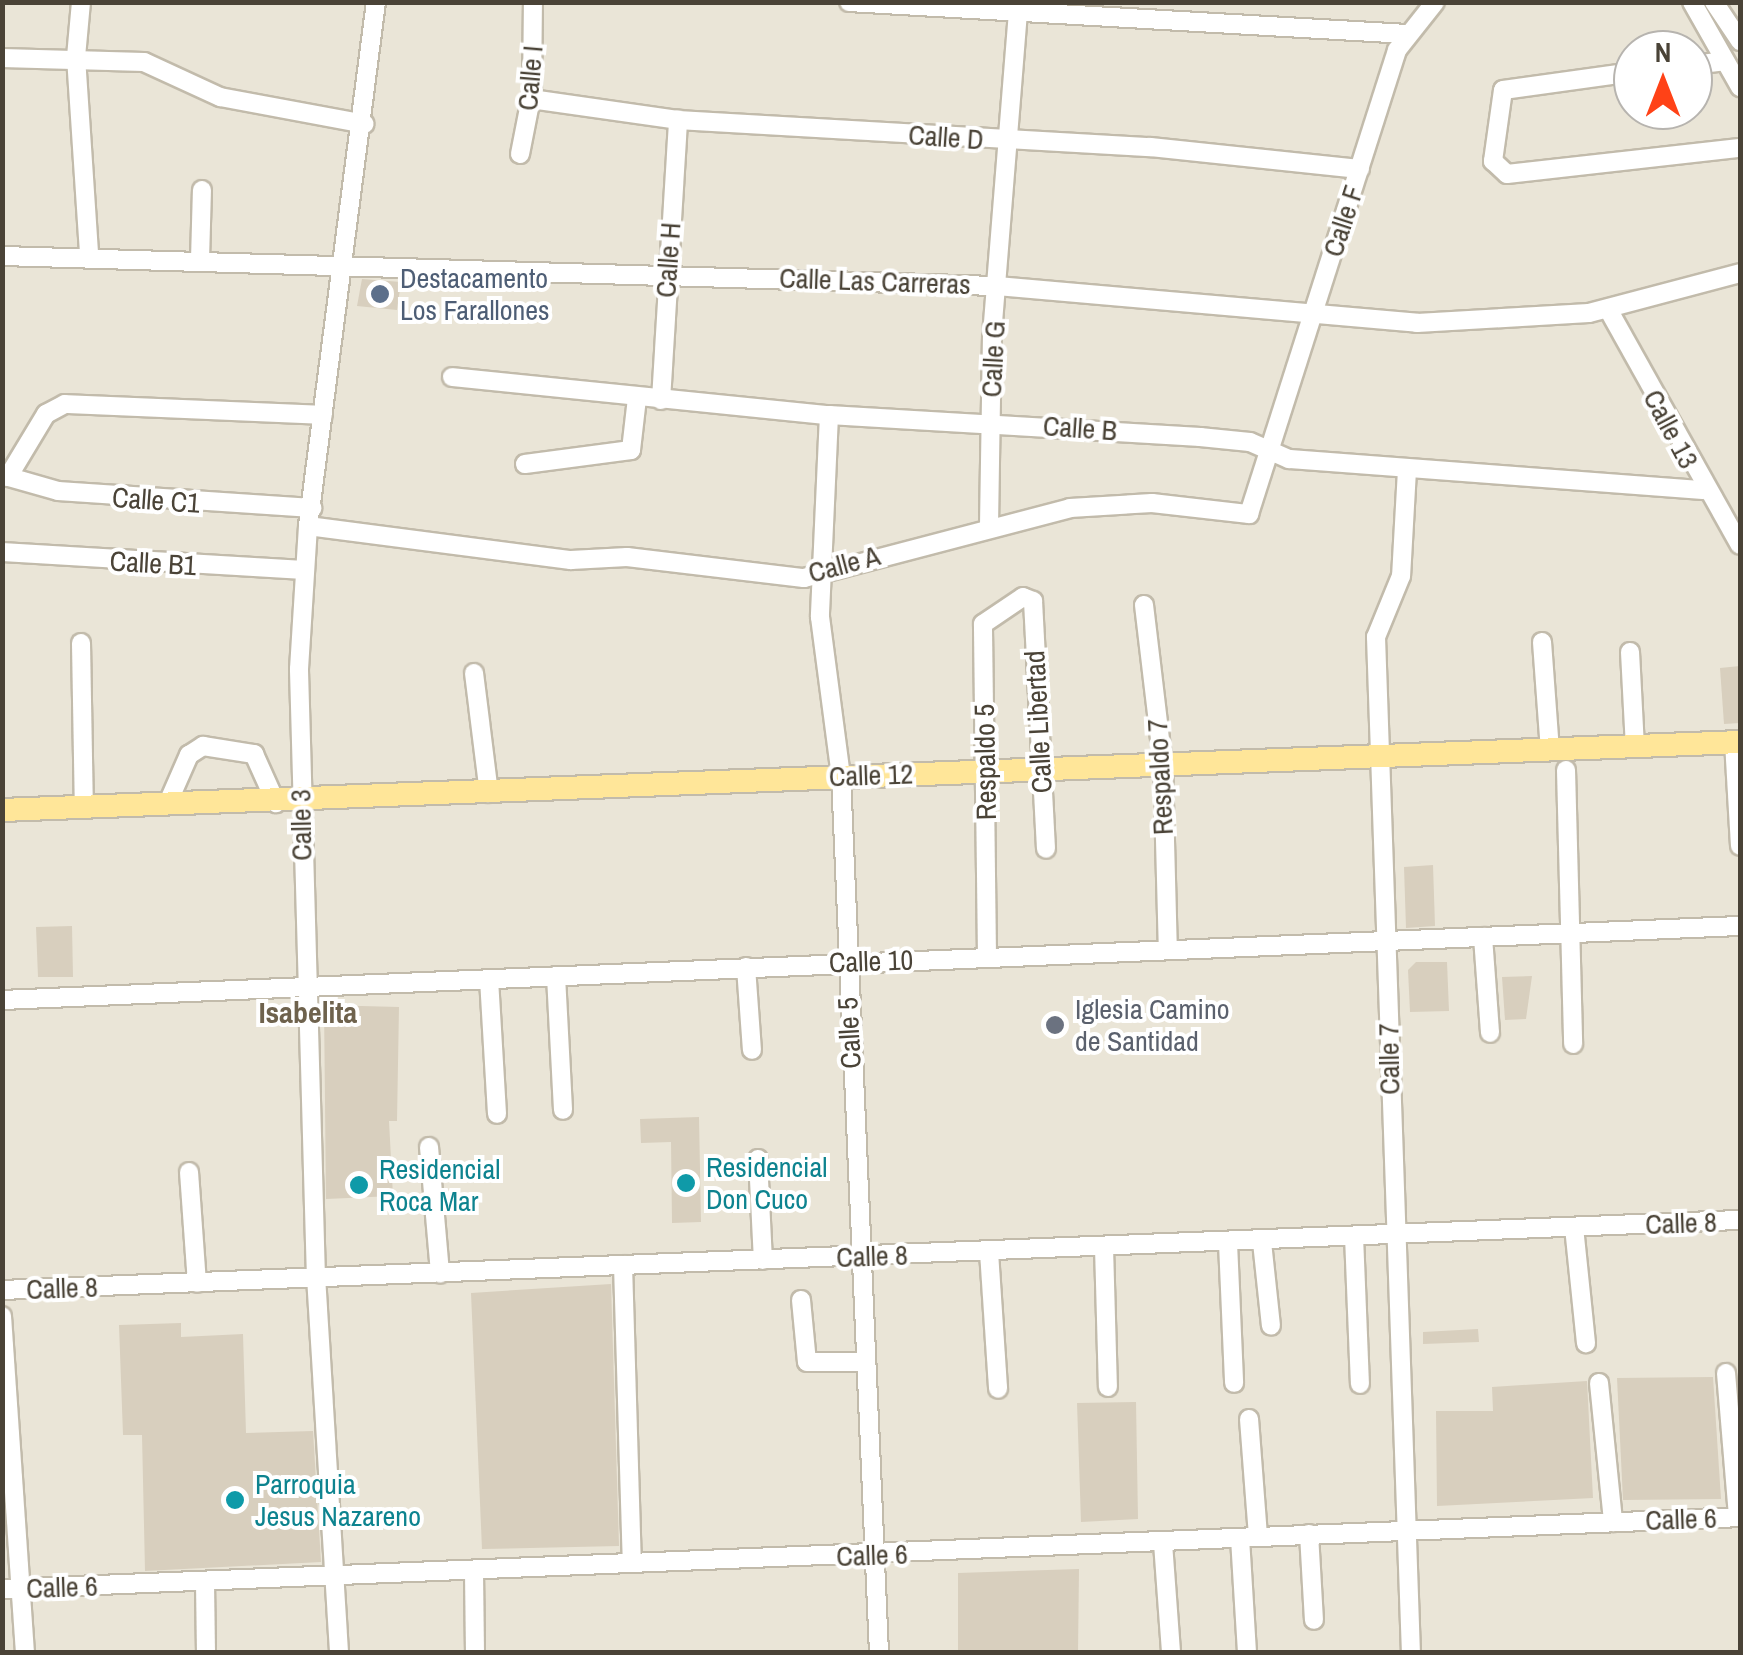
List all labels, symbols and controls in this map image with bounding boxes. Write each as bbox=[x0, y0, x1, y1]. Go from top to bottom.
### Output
north arrow bbox=[1613, 30, 1713, 130]
text: N bbox=[1655, 33, 1671, 71]
street label: Calle I bbox=[510, 44, 550, 112]
street label: Calle D bbox=[907, 118, 985, 156]
street label: Calle F bbox=[1316, 181, 1370, 261]
street label: Calle H bbox=[649, 221, 687, 299]
place label: Destacamento Los Farallones bbox=[400, 261, 549, 327]
street label: Calle Las Carreras bbox=[779, 261, 971, 301]
marker: Destacamento Los Farallones bbox=[369, 283, 391, 305]
street label: Calle G bbox=[974, 320, 1012, 398]
street label: Calle 13 bbox=[1636, 384, 1706, 474]
street label: Calle B bbox=[1042, 409, 1118, 447]
street label: Calle C1 bbox=[111, 480, 201, 520]
street label: Calle A bbox=[804, 538, 884, 590]
street label: Calle B1 bbox=[109, 544, 197, 582]
street label: Calle Libertad bbox=[1017, 650, 1059, 794]
street label: Respaldo 5 bbox=[967, 704, 1003, 820]
street label: Respaldo 7 bbox=[1140, 718, 1180, 836]
street label: Calle 12 bbox=[828, 757, 914, 793]
street label: Calle 3 bbox=[284, 789, 318, 861]
street label: Calle 10 bbox=[828, 943, 914, 979]
place label: Iglesia Camino de Santidad bbox=[1075, 992, 1229, 1058]
district label: Isabelita bbox=[259, 994, 357, 1030]
street label: Calle 5 bbox=[830, 996, 868, 1070]
marker: Iglesia Camino de Santidad bbox=[1044, 1014, 1066, 1036]
street label: Calle 7 bbox=[1372, 1023, 1406, 1095]
place label: Residencial Don Cuco bbox=[706, 1150, 827, 1216]
place label: Residencial Roca Mar bbox=[379, 1152, 500, 1218]
marker: Residencial Don Cuco bbox=[675, 1172, 697, 1194]
marker: Residencial Roca Mar bbox=[348, 1174, 370, 1196]
street label: Calle 8 bbox=[1645, 1205, 1717, 1241]
street label: Calle 8 bbox=[836, 1238, 908, 1274]
street label: Calle 8 bbox=[26, 1270, 98, 1306]
place label: Parroquia Jesus Nazareno bbox=[255, 1467, 421, 1533]
marker: Parroquia Jesus Nazareno bbox=[224, 1489, 246, 1511]
street label: Calle 6 bbox=[1645, 1501, 1717, 1537]
street label: Calle 6 bbox=[836, 1537, 908, 1573]
street label: Calle 6 bbox=[26, 1569, 98, 1605]

